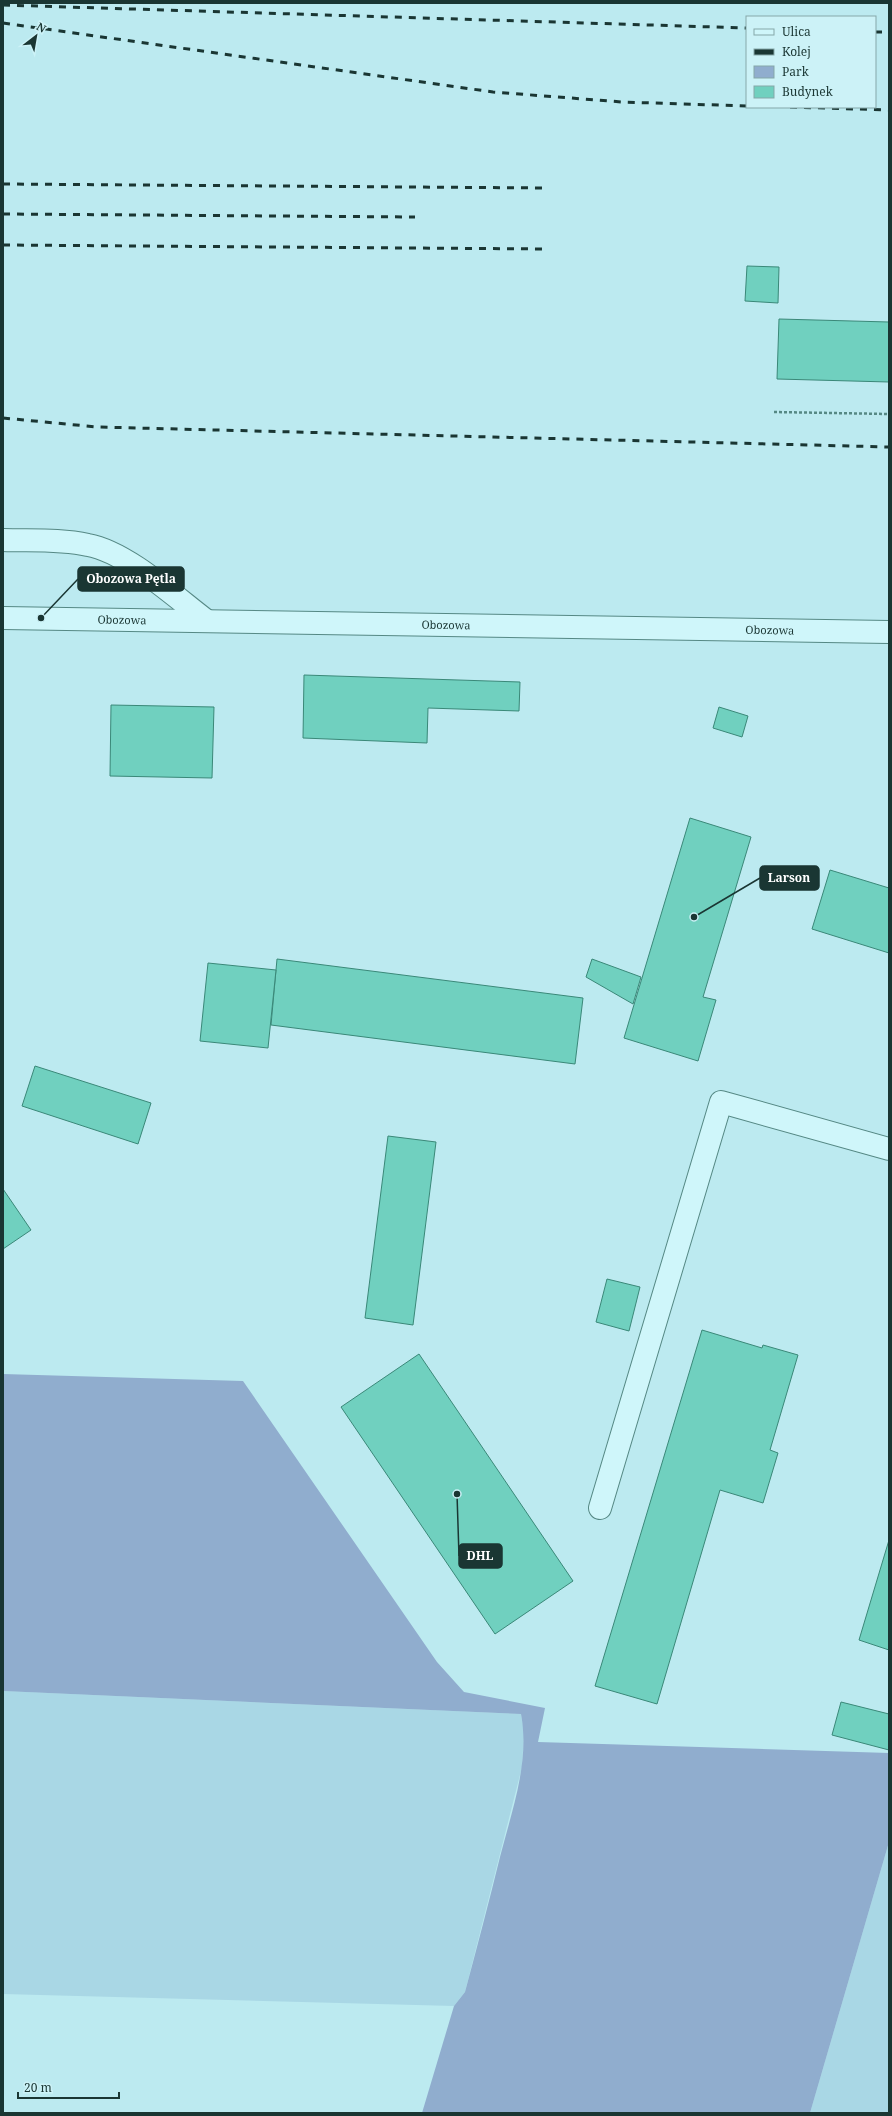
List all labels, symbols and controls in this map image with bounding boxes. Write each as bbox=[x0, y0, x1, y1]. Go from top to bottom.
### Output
north arrow bbox=[16, 16, 56, 56]
legend bbox=[746, 16, 876, 108]
text: N bbox=[34, 18, 49, 36]
text: Ulica bbox=[782, 23, 811, 40]
text: Kolej bbox=[782, 43, 811, 60]
text: Park bbox=[782, 63, 810, 80]
text: Budynek bbox=[782, 83, 834, 100]
callout: Obozowa Pętla bbox=[78, 567, 184, 591]
text: Obozowa Pętla bbox=[86, 570, 176, 587]
street label: Obozowa bbox=[97, 611, 147, 627]
street label: Obozowa bbox=[421, 617, 471, 632]
street label: Obozowa bbox=[745, 622, 795, 638]
callout: Larson bbox=[760, 866, 819, 890]
text: Larson bbox=[768, 869, 810, 886]
callout: DHL bbox=[459, 1544, 502, 1568]
text: DHL bbox=[467, 1547, 494, 1564]
scale bar bbox=[18, 2074, 119, 2100]
text: 20 m bbox=[24, 2079, 52, 2096]

